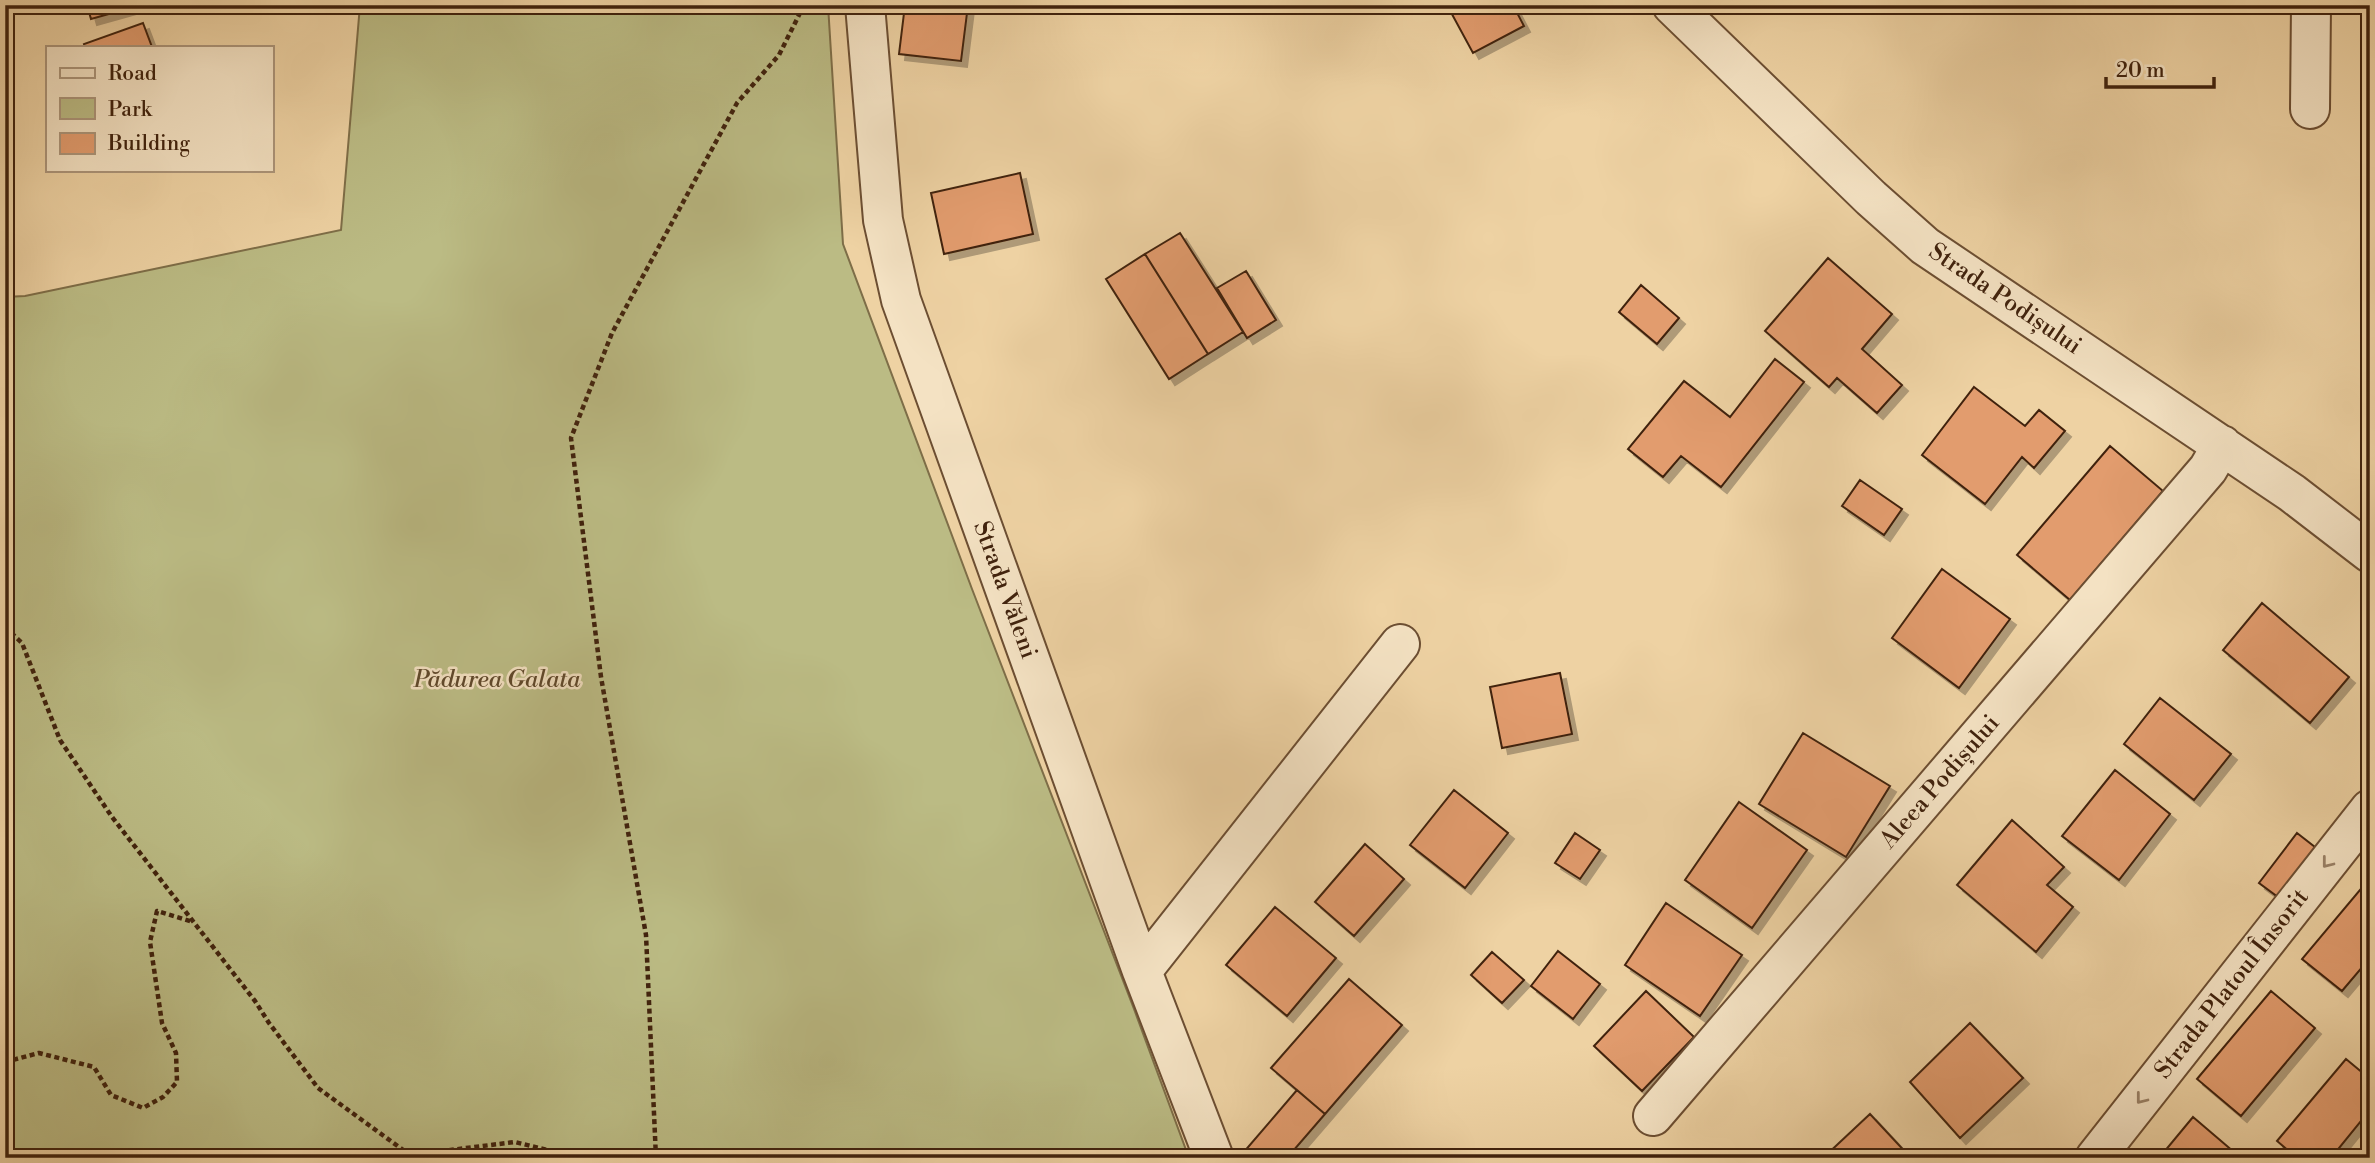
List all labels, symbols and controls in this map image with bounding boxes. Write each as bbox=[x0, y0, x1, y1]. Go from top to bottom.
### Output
legend bbox=[46, 46, 273, 172]
scale bar bbox=[2106, 46, 2214, 90]
text: 20 m bbox=[2116, 58, 2165, 84]
text: Road bbox=[108, 61, 157, 87]
text: Park bbox=[108, 97, 153, 123]
text: Building bbox=[107, 131, 190, 157]
street label: Strada Podișului bbox=[1923, 237, 2087, 361]
street label: Strada Văleni bbox=[966, 517, 1044, 663]
park label: Pădurea Galata bbox=[413, 665, 581, 695]
street label: Aleea Podișului bbox=[1873, 709, 2006, 856]
one-way arrow bbox=[2323, 855, 2336, 868]
street label: Strada Platoul Însorit bbox=[2148, 882, 2316, 1085]
one-way arrow bbox=[2137, 1092, 2150, 1104]

